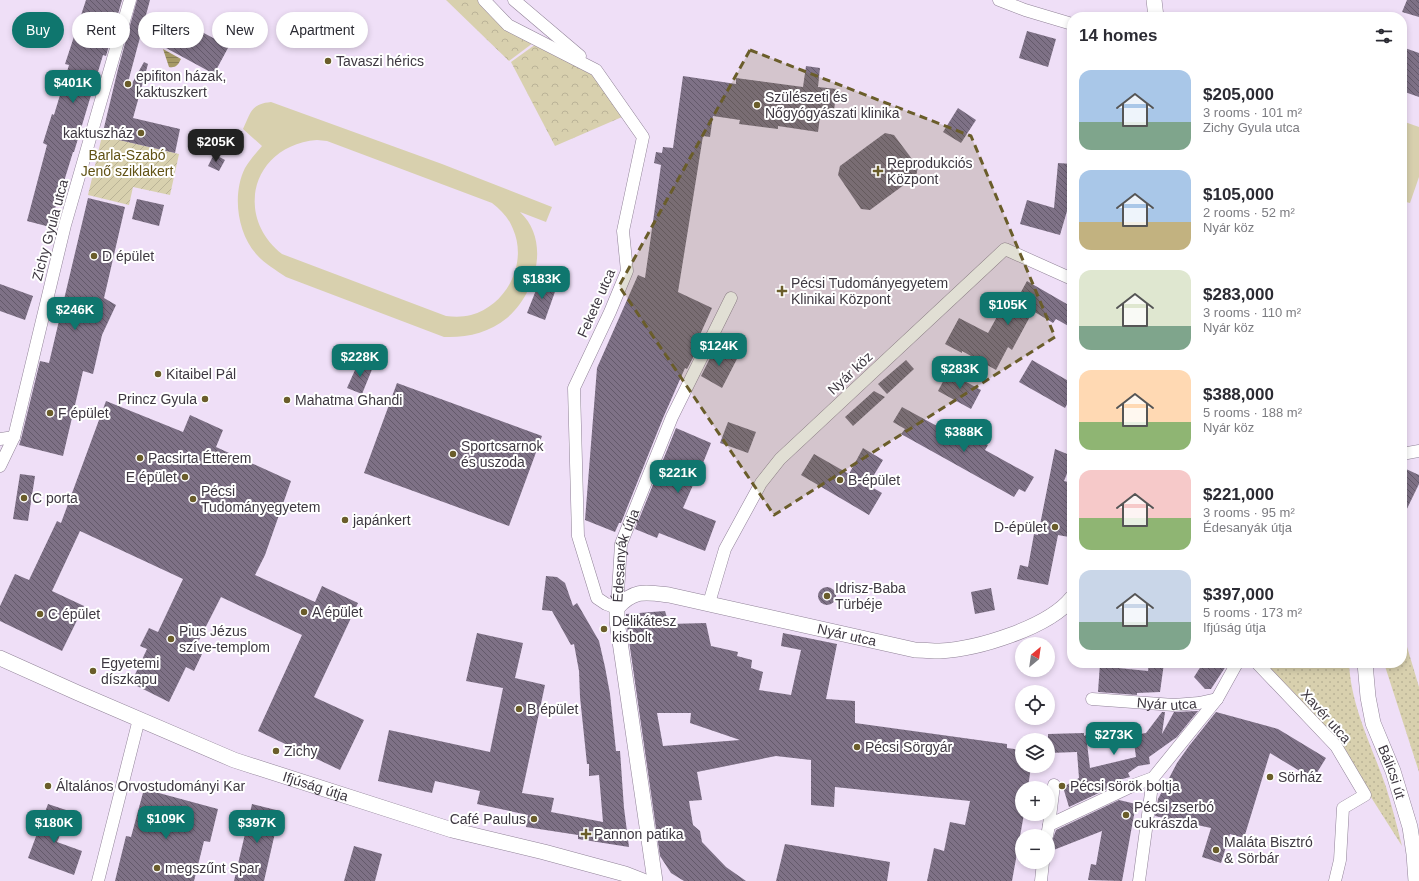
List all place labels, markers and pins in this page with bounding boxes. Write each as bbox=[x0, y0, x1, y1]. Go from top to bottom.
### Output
place label: Tavaszi hérics bbox=[336, 53, 424, 69]
marker: Tavaszi hérics bbox=[323, 56, 333, 66]
place label: epifiton házak, kaktuszkert bbox=[136, 68, 226, 100]
pin: $401K bbox=[45, 70, 101, 104]
marker: epifiton házak, kaktuszkert bbox=[123, 79, 133, 89]
place label: Szülészeti és Nőgyógyászati klinika bbox=[765, 89, 900, 121]
marker: Szülészeti és Nőgyógyászati klinika bbox=[752, 100, 762, 110]
place label: kaktuszház bbox=[63, 125, 133, 141]
marker: kaktuszház bbox=[136, 128, 146, 138]
pin: $205K bbox=[188, 129, 244, 163]
place label: Reprodukciós Központ bbox=[887, 155, 973, 187]
marker: Reprodukciós Központ bbox=[872, 165, 884, 177]
place label: D épület bbox=[102, 248, 154, 264]
marker: D épület bbox=[89, 251, 99, 261]
pin: $183K bbox=[514, 266, 570, 300]
place label: Pécsi Tudományegyetem Klinikai Központ bbox=[791, 275, 948, 307]
marker: Pécsi Tudományegyetem Klinikai Központ bbox=[776, 285, 788, 297]
pin: $105K bbox=[980, 292, 1036, 326]
pin: $246K bbox=[47, 297, 103, 331]
pin: $124K bbox=[691, 333, 747, 367]
pin: $228K bbox=[332, 344, 388, 378]
pin: $283K bbox=[932, 356, 988, 390]
place label: Kitaibel Pál bbox=[166, 366, 236, 382]
marker: Kitaibel Pál bbox=[153, 369, 163, 379]
place label: Princz Gyula bbox=[118, 391, 197, 407]
place label: Mahatma Ghandi bbox=[295, 392, 402, 408]
marker: Princz Gyula bbox=[200, 394, 210, 404]
marker: Mahatma Ghandi bbox=[282, 395, 292, 405]
place label: F épület bbox=[58, 405, 109, 421]
marker: F épület bbox=[45, 408, 55, 418]
pin: $388K bbox=[936, 419, 992, 453]
place label: Sportcsarnok és uszoda bbox=[461, 438, 544, 470]
marker: Sportcsarnok és uszoda bbox=[448, 449, 458, 459]
place label: Pacsirta Étterem bbox=[148, 450, 251, 466]
marker: Pacsirta Étterem bbox=[135, 453, 145, 463]
pin: $221K bbox=[650, 460, 706, 494]
place label: E épület bbox=[126, 469, 177, 485]
marker: E épület bbox=[180, 472, 190, 482]
place label: B-épület bbox=[848, 472, 900, 488]
marker: B-épület bbox=[835, 475, 845, 485]
place label: Pécsi Tudományegyetem bbox=[201, 483, 320, 515]
place label: C porta bbox=[32, 490, 78, 506]
marker: C porta bbox=[19, 493, 29, 503]
marker: Pécsi Tudományegyetem bbox=[188, 494, 198, 504]
place label: japánkert bbox=[352, 512, 411, 528]
marker: japánkert bbox=[340, 515, 350, 525]
place label: D-épület bbox=[994, 519, 1047, 535]
marker: D-épület bbox=[1050, 522, 1060, 532]
place label: Idrisz-Baba Türbéje bbox=[835, 580, 906, 612]
marker: Idrisz-Baba Türbéje bbox=[822, 591, 832, 601]
place label: A épület bbox=[312, 604, 363, 620]
place label: C épület bbox=[48, 606, 100, 622]
marker: A épület bbox=[299, 607, 309, 617]
marker: C épület bbox=[35, 609, 45, 619]
place label: Delikátesz kisbolt bbox=[612, 613, 677, 645]
place label: Pius Jézus szíve-templom bbox=[179, 623, 270, 655]
marker: Delikátesz kisbolt bbox=[599, 624, 609, 634]
marker: Pius Jézus szíve-templom bbox=[166, 634, 176, 644]
place label: Egyetemi díszkapu bbox=[101, 655, 159, 687]
marker: Egyetemi díszkapu bbox=[88, 666, 98, 676]
place label: B épület bbox=[527, 701, 578, 717]
marker: B épület bbox=[514, 704, 524, 714]
pin: $273K bbox=[1086, 722, 1142, 756]
place label: Pécsi Sörgyár bbox=[865, 739, 952, 755]
marker: Pécsi Sörgyár bbox=[852, 742, 862, 752]
place label: Zichy bbox=[284, 743, 317, 759]
marker: Zichy bbox=[271, 746, 281, 756]
place label: Sörház bbox=[1278, 769, 1322, 785]
marker: Sörház bbox=[1265, 772, 1275, 782]
place label: Általános Orvostudományi Kar bbox=[56, 778, 245, 794]
place label: Pécsi sörök boltja bbox=[1070, 778, 1180, 794]
marker: Általános Orvostudományi Kar bbox=[43, 781, 53, 791]
marker: Pécsi sörök boltja bbox=[1057, 781, 1067, 791]
place label: Pécsi zserbó cukrászda bbox=[1134, 799, 1214, 831]
pin: $109K bbox=[138, 806, 194, 840]
pin: $180K bbox=[26, 810, 82, 844]
pin: $397K bbox=[229, 810, 285, 844]
marker: Pécsi zserbó cukrászda bbox=[1121, 810, 1131, 820]
place label: Café Paulus bbox=[450, 811, 526, 827]
marker: Café Paulus bbox=[529, 814, 539, 824]
place label: Pannon patika bbox=[594, 826, 684, 842]
marker: Pannon patika bbox=[581, 829, 591, 839]
place label: Maláta Bisztró & Sörbár bbox=[1224, 834, 1313, 866]
marker: Maláta Bisztró & Sörbár bbox=[1211, 845, 1221, 855]
place label: megszűnt Spar bbox=[165, 860, 259, 876]
marker: megszűnt Spar bbox=[152, 863, 162, 873]

